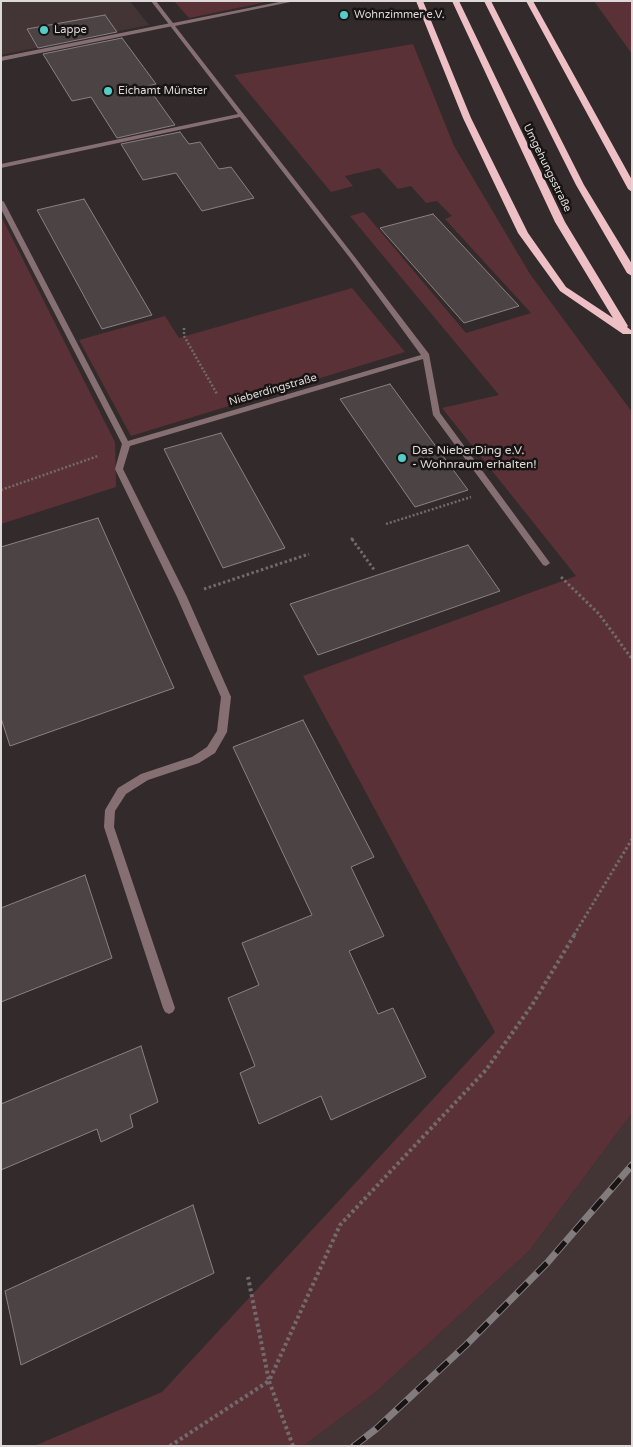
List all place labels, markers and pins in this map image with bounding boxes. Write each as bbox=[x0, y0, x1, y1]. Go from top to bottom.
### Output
place label: Wohnzimmer e.V. bbox=[354, 8, 445, 22]
marker: Wohnzimmer e.V. bbox=[338, 9, 350, 21]
place label: Lappe bbox=[54, 23, 87, 37]
marker: Lappe bbox=[38, 24, 50, 36]
place label: Eichamt Münster bbox=[118, 84, 207, 98]
marker: Eichamt Münster bbox=[102, 85, 114, 97]
place label: Das NieberDing e.V. - Wohnraum erhalten! bbox=[412, 444, 537, 472]
marker: Das NieberDing e.V. - Wohnraum erhalten! bbox=[396, 452, 408, 464]

